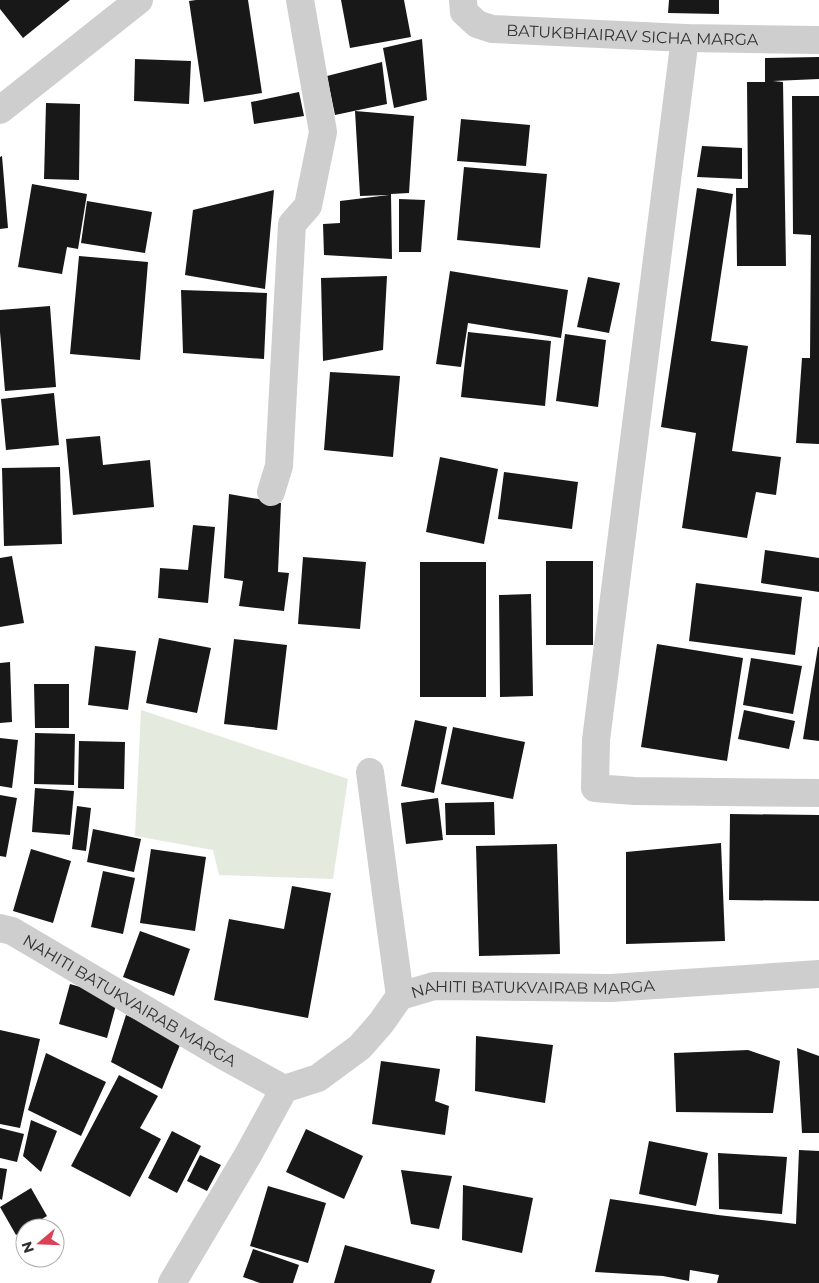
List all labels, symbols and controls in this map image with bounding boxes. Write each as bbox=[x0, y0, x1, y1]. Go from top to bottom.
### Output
street label: BATUKBHAIRAV SICHA MARGA bbox=[506, 20, 759, 49]
street label: NAHITI BATUKVAIRAB MARGA bbox=[20, 930, 240, 1071]
street label: NAHITI BATUKVAIRAB MARGA bbox=[409, 976, 656, 1002]
north arrow bbox=[15, 1218, 65, 1268]
text: N bbox=[17, 1239, 38, 1256]

